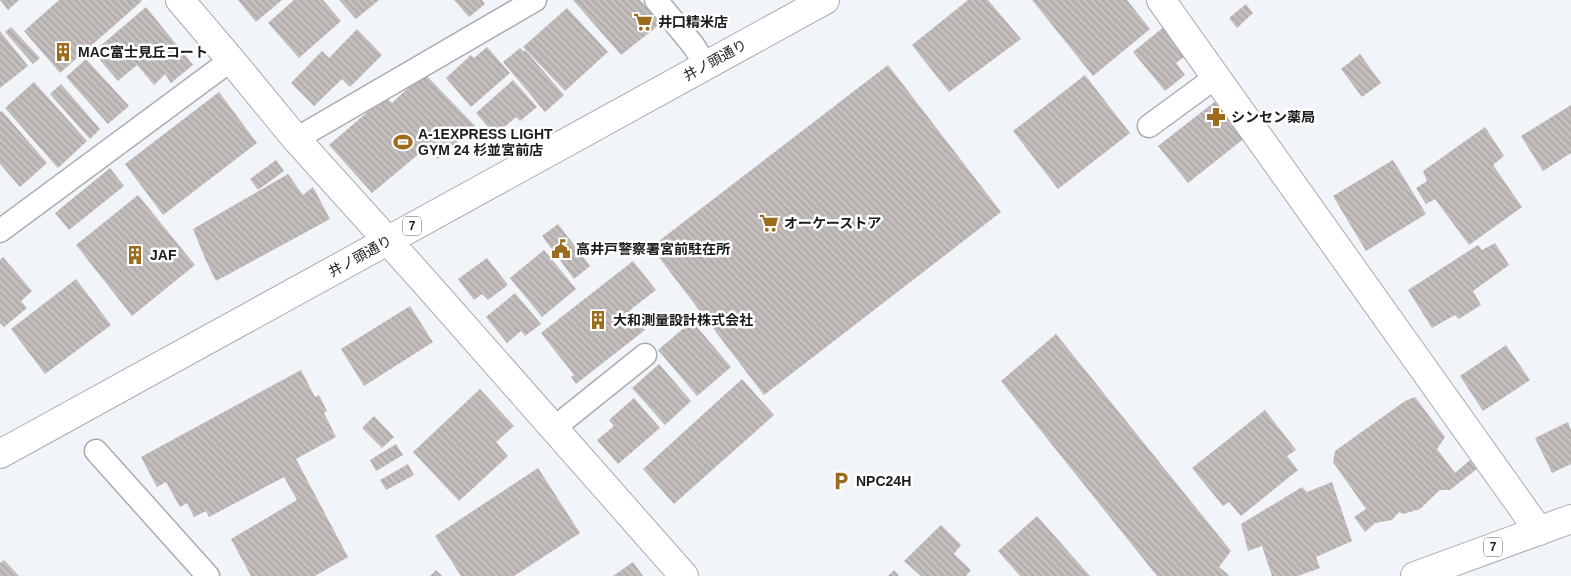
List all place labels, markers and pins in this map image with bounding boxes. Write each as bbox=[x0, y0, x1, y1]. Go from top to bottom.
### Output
supermarket icon: 井口精米店 bbox=[632, 11, 654, 33]
place label: 井口精米店 bbox=[658, 14, 728, 30]
building icon: MAC富士見丘コート bbox=[52, 41, 74, 63]
place label: MAC富士見丘コート bbox=[78, 44, 208, 60]
pharmacy icon: シンセン薬局 bbox=[1205, 106, 1227, 128]
place label: シンセン薬局 bbox=[1231, 109, 1315, 125]
place label: A-1EXPRESS LIGHT GYM 24 杉並宮前店 bbox=[418, 126, 553, 158]
sports icon: A-1EXPRESS LIGHT GYM 24 杉並宮前店 bbox=[392, 131, 414, 153]
supermarket icon: オーケーストア bbox=[758, 212, 780, 234]
place label: オーケーストア bbox=[784, 215, 881, 231]
public building icon: 高井戸警察署宮前駐在所 bbox=[550, 238, 572, 260]
place label: 高井戸警察署宮前駐在所 bbox=[576, 241, 730, 257]
building icon: JAF bbox=[124, 244, 146, 266]
place label: JAF bbox=[150, 247, 177, 263]
building icon: 大和測量設計株式会社 bbox=[587, 309, 609, 331]
place label: 大和測量設計株式会社 bbox=[613, 312, 753, 328]
parking icon: NPC24H bbox=[830, 470, 852, 492]
place label: NPC24H bbox=[856, 473, 911, 489]

